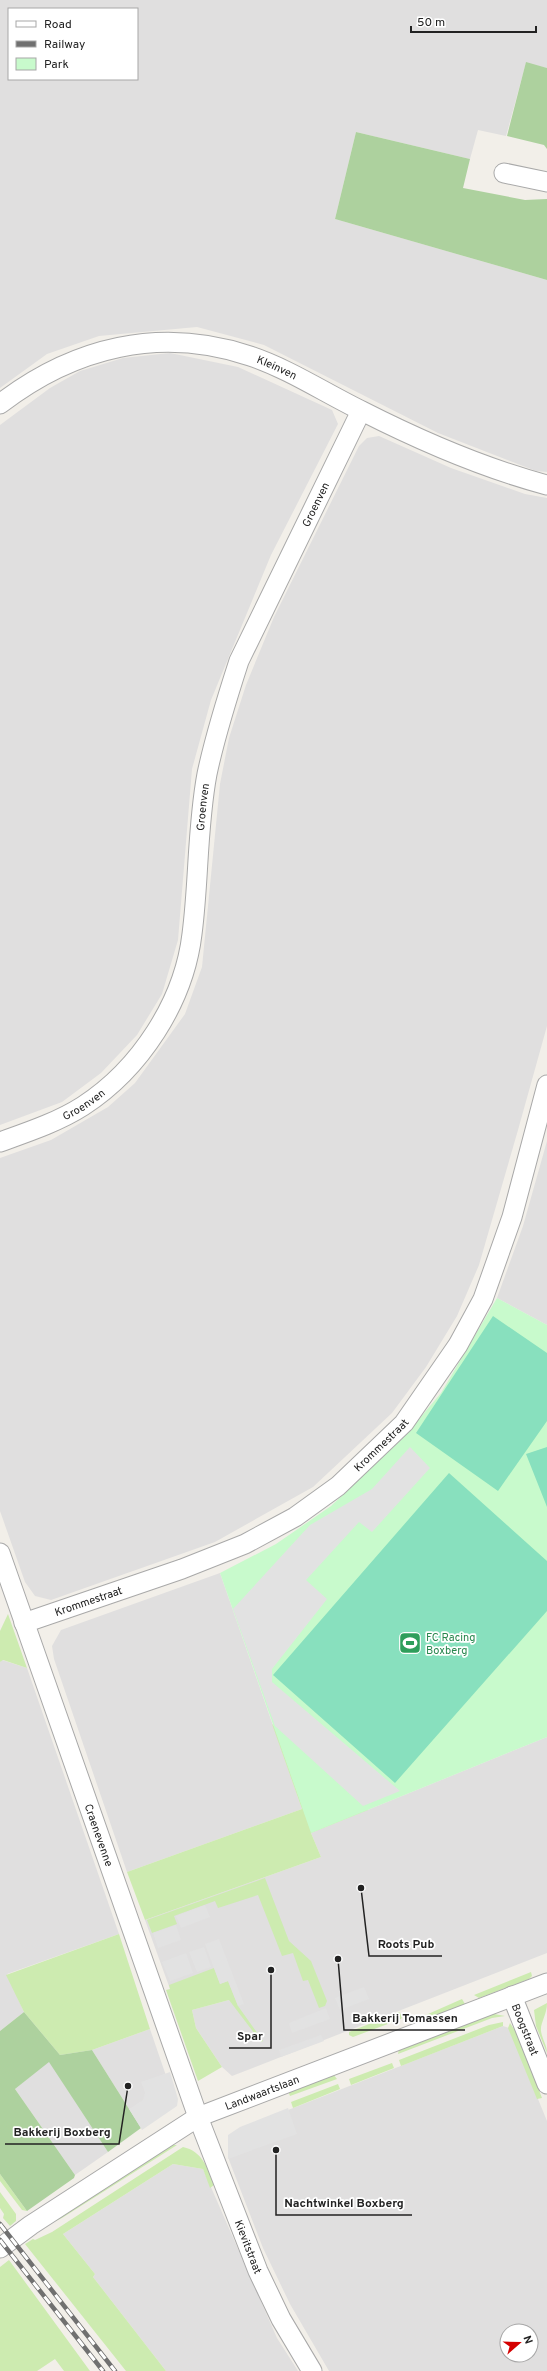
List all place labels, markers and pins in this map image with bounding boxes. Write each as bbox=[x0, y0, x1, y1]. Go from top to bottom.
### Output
sports icon: FC Racing Boxberg bbox=[397, 1630, 423, 1656]
place label: FC Racing Boxberg bbox=[426, 1631, 476, 1658]
callout: Roots Pub bbox=[369, 1932, 442, 1956]
callout: Bakkerij Tomassen bbox=[344, 2006, 465, 2030]
callout: Spar bbox=[229, 2024, 271, 2048]
callout: Bakkerij Boxberg bbox=[5, 2120, 119, 2144]
callout: Nachtwinkel Boxberg bbox=[276, 2191, 412, 2215]

